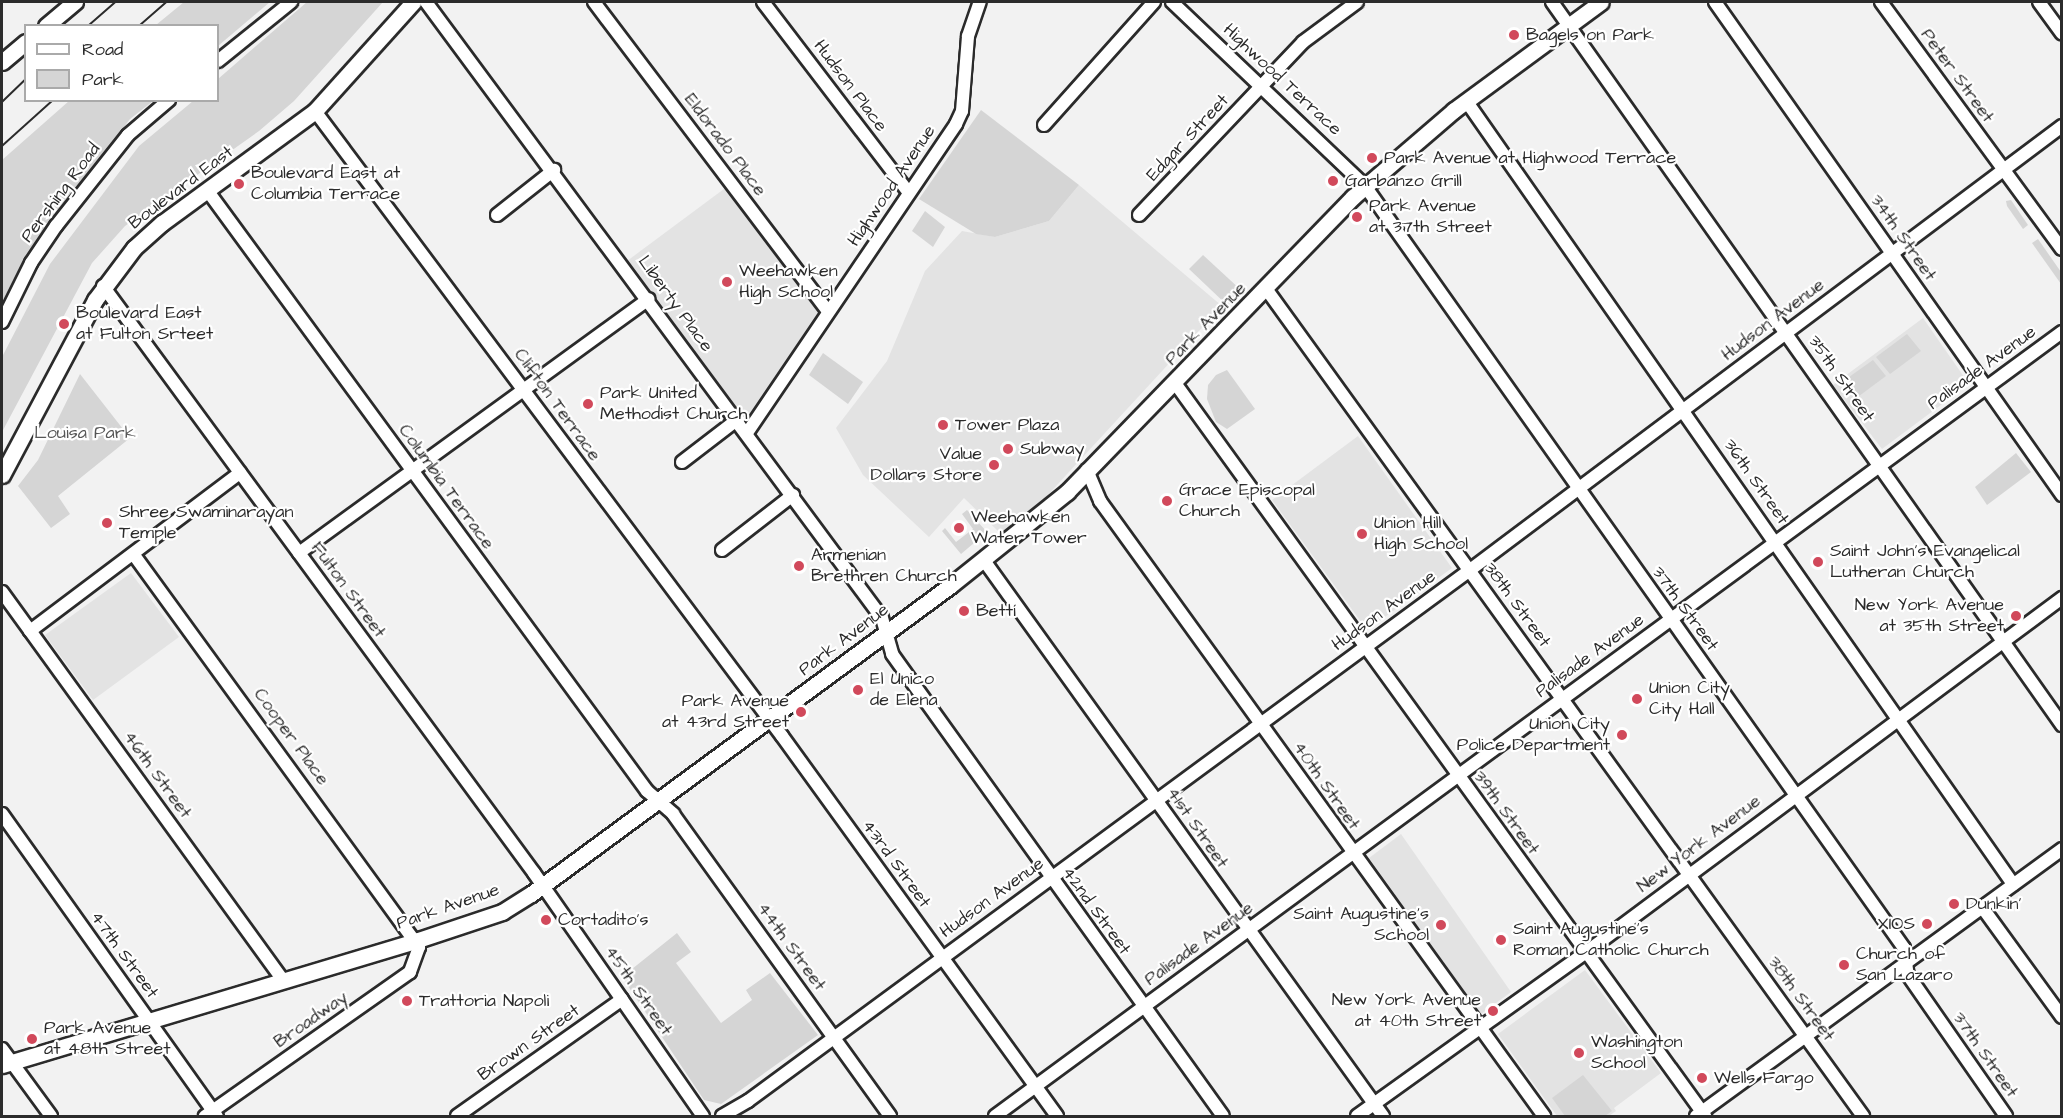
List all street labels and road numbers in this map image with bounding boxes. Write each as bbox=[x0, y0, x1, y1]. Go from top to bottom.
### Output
street label: Highwood Terrace bbox=[1218, 20, 1346, 140]
street label: Peter Street bbox=[1916, 25, 1998, 127]
street label: Hudson Place bbox=[809, 36, 891, 136]
street label: Eldorado Place bbox=[679, 89, 771, 201]
street label: Edgar Street bbox=[1142, 90, 1234, 186]
street label: Highwood Avenue bbox=[843, 121, 941, 251]
street label: Pershing Road bbox=[17, 139, 105, 247]
street label: Boulevard East bbox=[124, 142, 238, 234]
street label: 34th Street bbox=[1865, 191, 1941, 285]
street label: Liberty Place bbox=[633, 252, 717, 356]
street label: Hudson Avenue bbox=[1717, 274, 1829, 366]
street label: Park Avenue bbox=[1161, 278, 1251, 370]
street label: Palisade Avenue bbox=[1923, 321, 2041, 415]
street label: 35th Street bbox=[1803, 332, 1879, 426]
street label: Clifton Terrace bbox=[509, 345, 605, 465]
street label: Columbia Terrace bbox=[393, 420, 499, 554]
street label: 36th Street bbox=[1719, 435, 1793, 529]
street label: Fulton Street bbox=[306, 538, 390, 642]
street label: 38th Street bbox=[1479, 558, 1555, 652]
street label: 37th Street bbox=[1647, 563, 1723, 655]
street label: Hudson Avenue bbox=[1328, 566, 1440, 656]
street label: Park Avenue bbox=[795, 599, 893, 681]
street label: Palisade Avenue bbox=[1531, 609, 1649, 703]
street label: Cooper Place bbox=[249, 684, 333, 790]
street label: 46th Street bbox=[118, 727, 196, 823]
street label: 40th Street bbox=[1288, 738, 1364, 834]
street label: 39th Street bbox=[1468, 767, 1544, 859]
street label: 41st Street bbox=[1161, 783, 1233, 873]
street label: New York Avenue bbox=[1633, 790, 1765, 898]
street label: 43rd Street bbox=[857, 816, 935, 912]
street label: Hudson Avenue bbox=[936, 853, 1048, 943]
street label: 42nd Street bbox=[1057, 863, 1135, 959]
street label: Park Avenue bbox=[394, 879, 502, 935]
street label: Palisade Avenue bbox=[1140, 897, 1258, 991]
street label: 44th Street bbox=[752, 899, 830, 995]
street label: 47th Street bbox=[85, 907, 163, 1003]
street label: 45th Street bbox=[599, 942, 677, 1040]
street label: 38th Street bbox=[1763, 952, 1839, 1046]
street label: Broadway bbox=[270, 987, 352, 1053]
street label: Brown Street bbox=[474, 1000, 584, 1086]
street label: 37th Street bbox=[1948, 1008, 2022, 1102]

